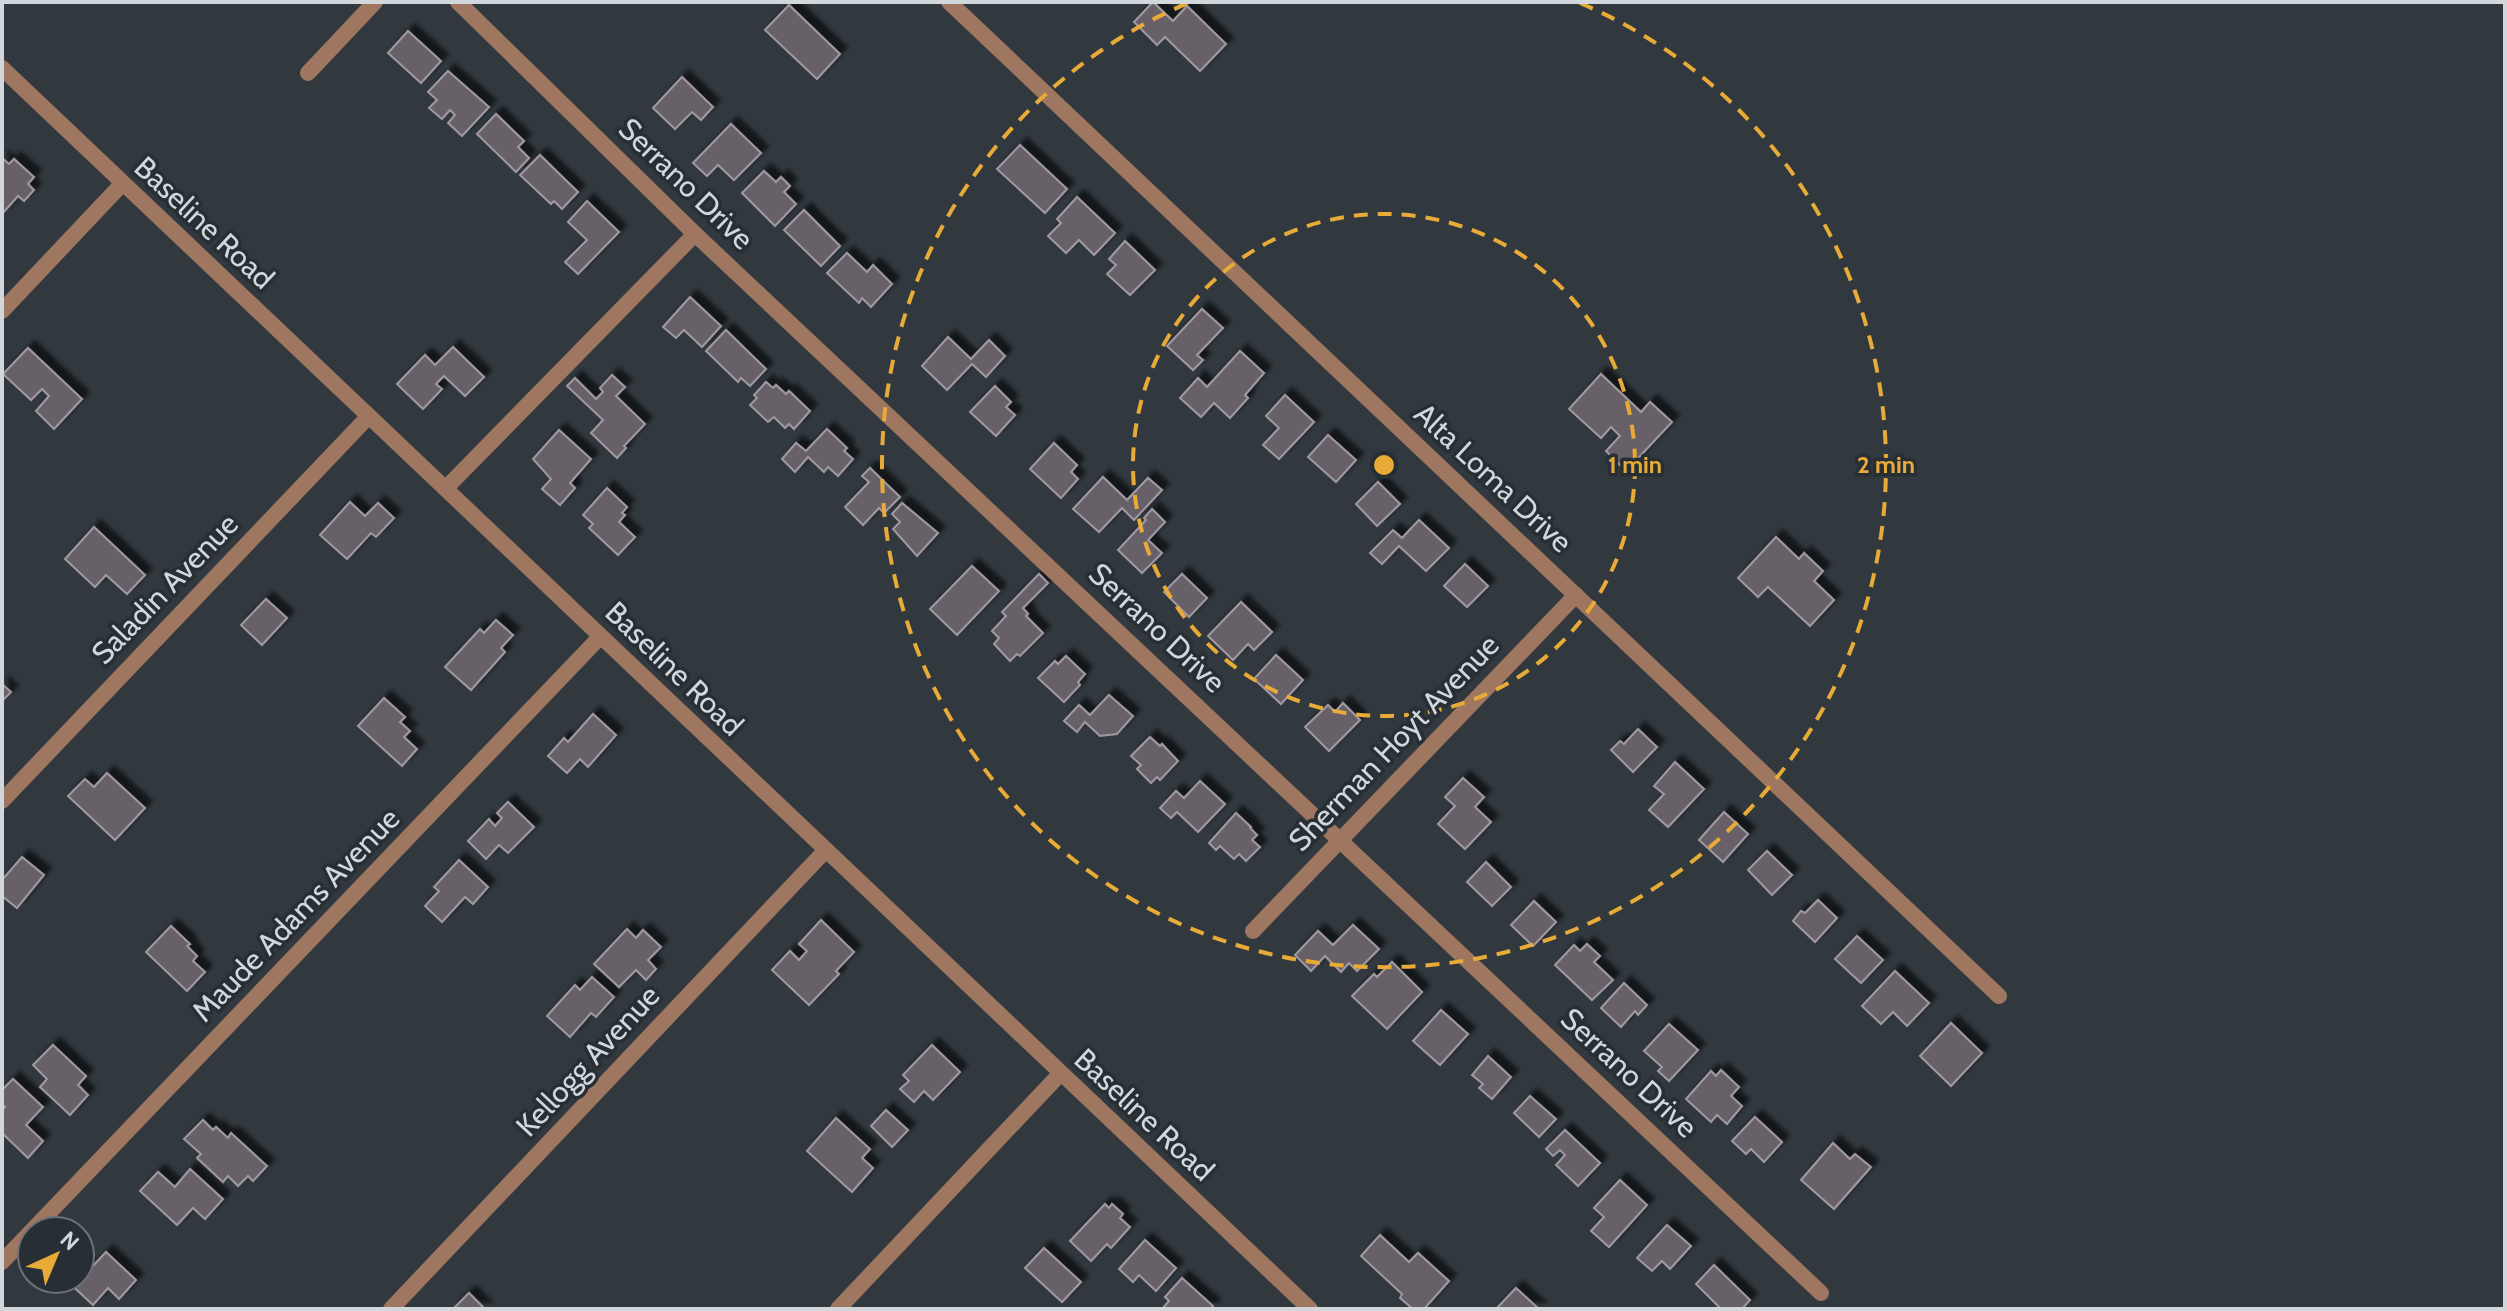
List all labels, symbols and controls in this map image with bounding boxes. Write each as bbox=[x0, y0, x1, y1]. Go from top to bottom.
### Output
street label: Serrano Drive bbox=[611, 110, 762, 257]
street label: Baseline Road bbox=[127, 149, 282, 297]
street label: Alta Loma Drive bbox=[1407, 395, 1580, 560]
text: 1 min bbox=[1608, 450, 1662, 479]
text: 2 min bbox=[1857, 450, 1915, 479]
centre of rings bbox=[1370, 451, 1398, 479]
street label: Saladin Avenue bbox=[84, 506, 246, 672]
street label: Serrano Drive bbox=[1081, 555, 1233, 700]
street label: Baseline Road bbox=[598, 594, 751, 744]
street label: Sherman Hoyt Avenue bbox=[1281, 627, 1507, 859]
street label: Maude Adams Avenue bbox=[184, 800, 407, 1029]
street label: Kellogg Avenue bbox=[508, 977, 667, 1144]
street label: Serrano Drive bbox=[1553, 1000, 1705, 1145]
street label: Baseline Road bbox=[1067, 1041, 1222, 1189]
north arrow bbox=[16, 1215, 96, 1295]
text: N bbox=[55, 1226, 85, 1256]

